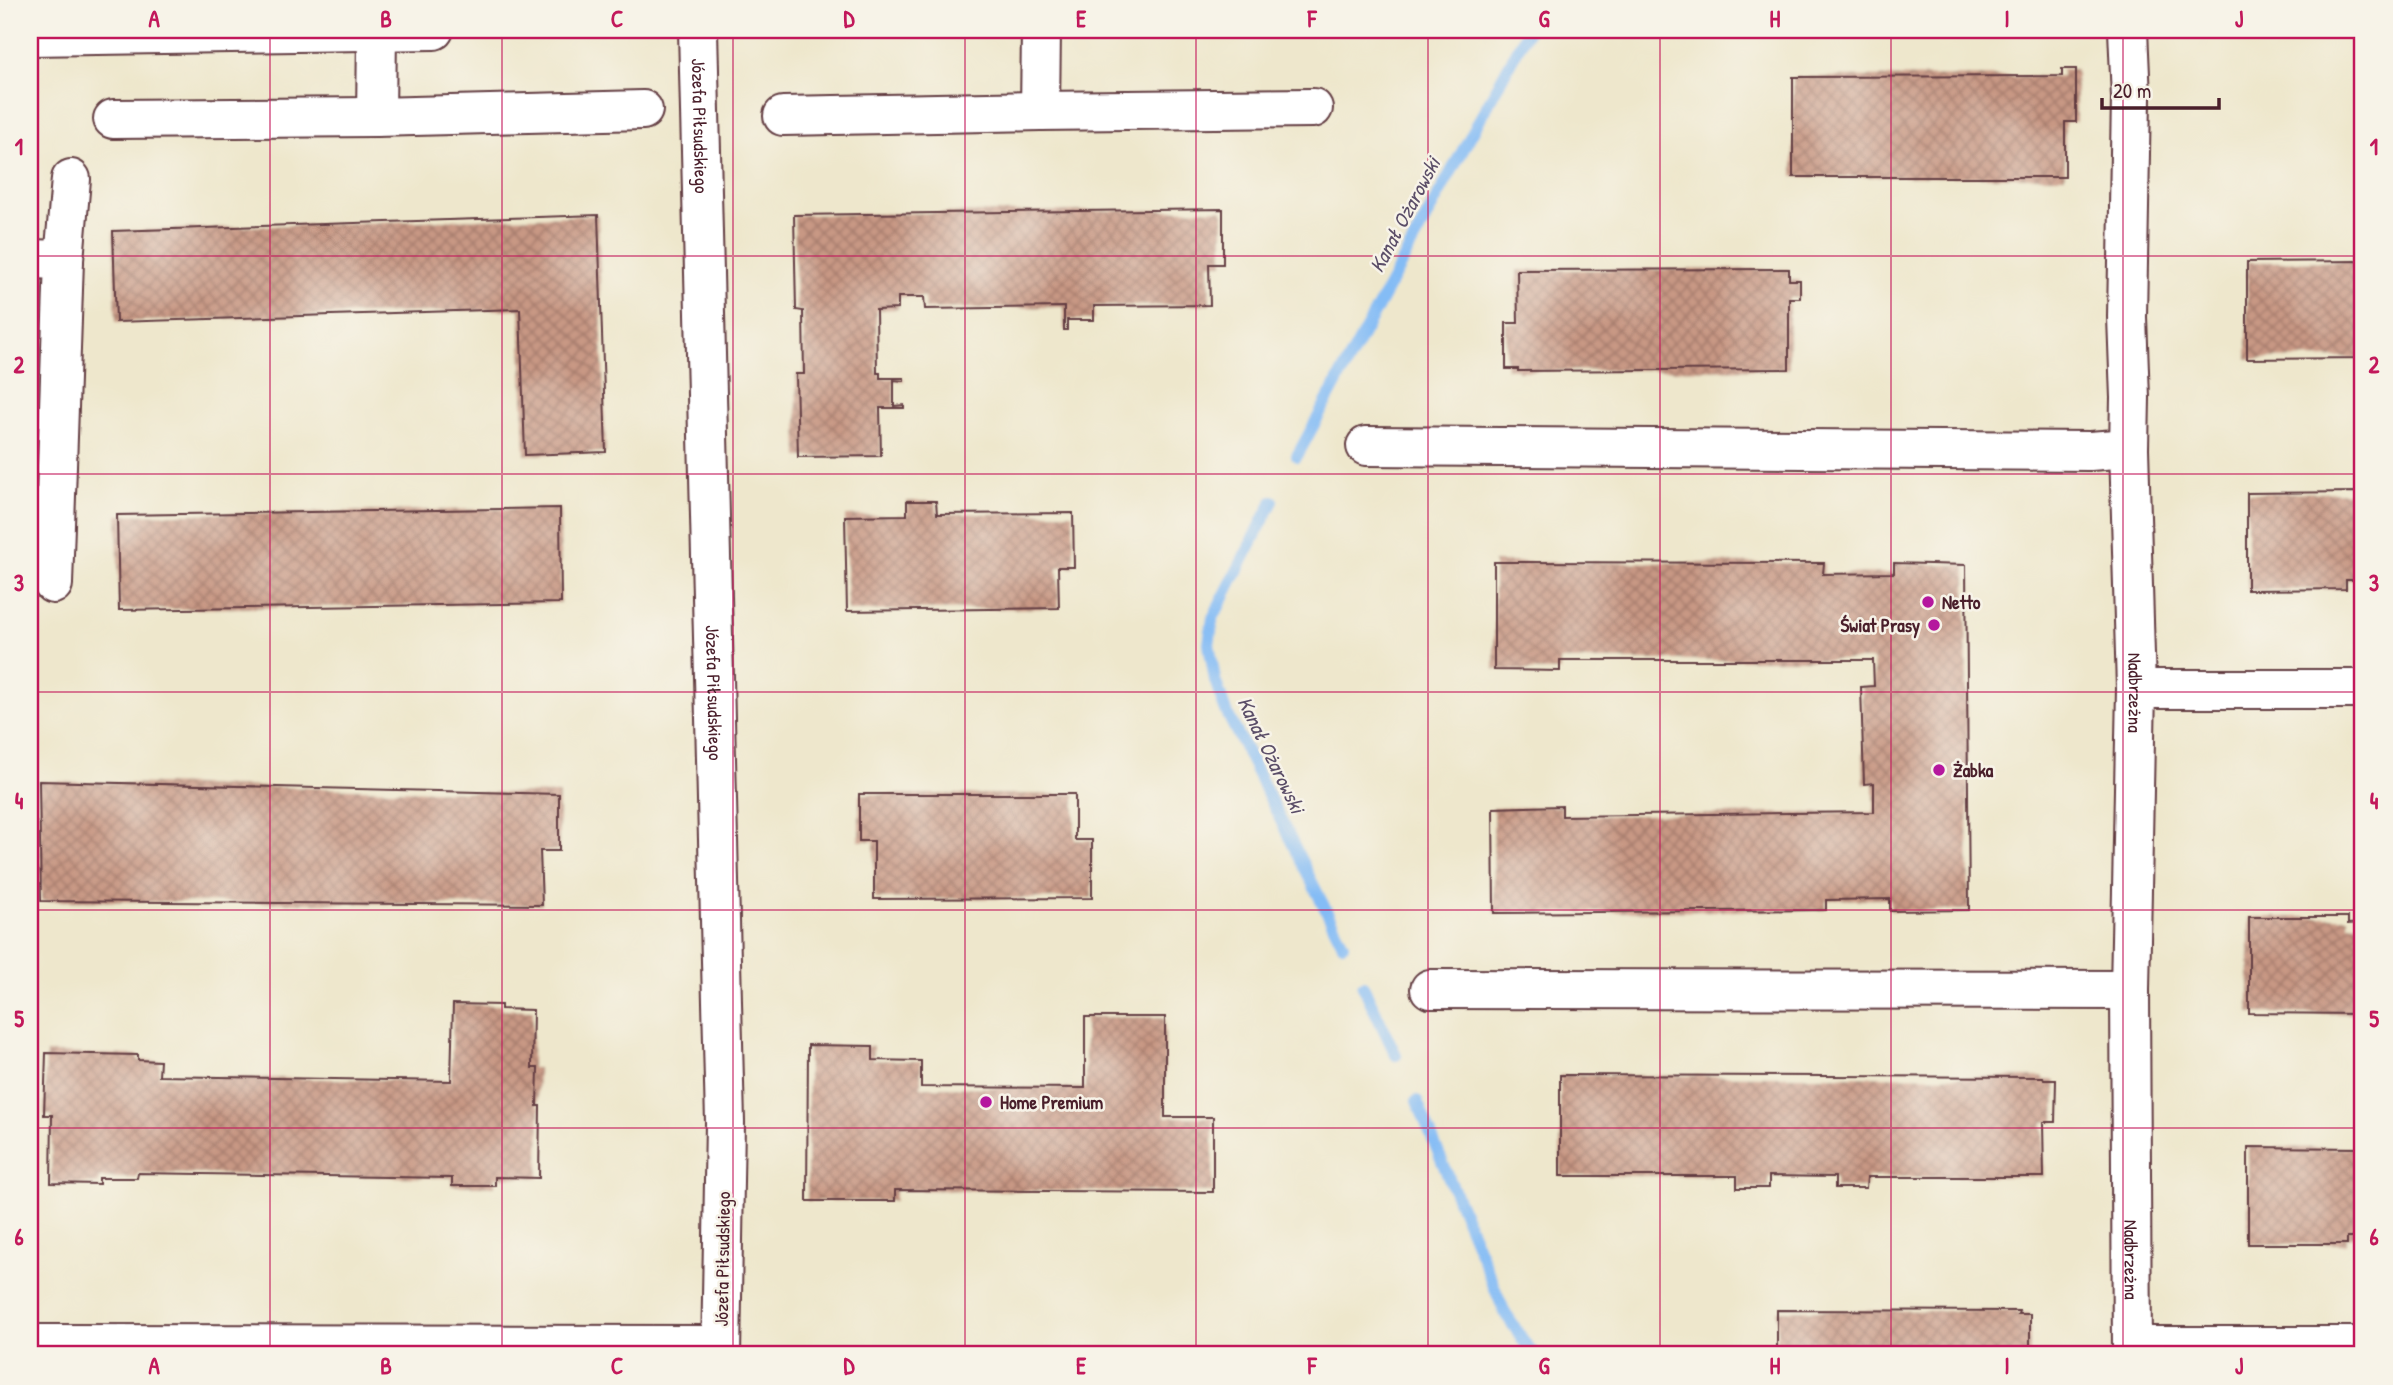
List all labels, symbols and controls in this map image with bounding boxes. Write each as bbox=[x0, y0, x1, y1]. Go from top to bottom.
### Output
text: A bbox=[148, 3, 160, 34]
text: B bbox=[380, 3, 392, 34]
text: C bbox=[611, 3, 623, 34]
text: D bbox=[844, 3, 856, 34]
text: E bbox=[1076, 3, 1087, 34]
text: F bbox=[1307, 3, 1318, 34]
text: G bbox=[1538, 3, 1550, 34]
text: H bbox=[1770, 3, 1781, 34]
text: I bbox=[2004, 3, 2010, 34]
text: J bbox=[2235, 3, 2244, 34]
street label: Józefa Piłsudskiego bbox=[686, 58, 715, 194]
scale bar bbox=[2102, 66, 2220, 110]
text: 20 m bbox=[2113, 76, 2151, 105]
text: 1 bbox=[15, 131, 23, 162]
text: 1 bbox=[2370, 131, 2378, 162]
water label: Kanał Ożarowski bbox=[1362, 150, 1448, 277]
text: 2 bbox=[14, 349, 25, 380]
text: 2 bbox=[2369, 349, 2380, 380]
text: 3 bbox=[14, 567, 24, 598]
text: 3 bbox=[2369, 567, 2379, 598]
place label: Netto bbox=[1942, 589, 1981, 615]
marker: Netto bbox=[1920, 594, 1936, 610]
place label: Świat Prasy bbox=[1841, 612, 1920, 639]
marker: Świat Prasy bbox=[1926, 617, 1942, 633]
street label: Józefa Piłsudskiego bbox=[700, 625, 729, 761]
street label: Nadbrzeżna bbox=[2122, 652, 2149, 734]
water label: Kanał Ożarowski bbox=[1231, 692, 1313, 820]
place label: Żabka bbox=[1953, 757, 1994, 783]
marker: Żabka bbox=[1931, 762, 1947, 778]
text: 4 bbox=[15, 785, 24, 816]
text: 4 bbox=[2370, 785, 2379, 816]
text: 5 bbox=[14, 1003, 24, 1034]
text: 5 bbox=[2369, 1003, 2379, 1034]
place label: Home Premium bbox=[1000, 1089, 1103, 1115]
marker: Home Premium bbox=[978, 1094, 994, 1110]
street label: Józefa Piłsudskiego bbox=[708, 1191, 736, 1327]
street label: Nadbrzeżna bbox=[2118, 1220, 2145, 1300]
text: 6 bbox=[14, 1221, 24, 1252]
text: 6 bbox=[2369, 1221, 2379, 1252]
text: A bbox=[148, 1350, 160, 1381]
text: B bbox=[380, 1350, 392, 1381]
text: C bbox=[611, 1350, 623, 1381]
text: D bbox=[844, 1350, 856, 1381]
text: E bbox=[1076, 1350, 1087, 1381]
text: F bbox=[1307, 1350, 1318, 1381]
text: G bbox=[1538, 1350, 1550, 1381]
text: H bbox=[1770, 1350, 1781, 1381]
text: I bbox=[2004, 1350, 2010, 1381]
text: J bbox=[2235, 1350, 2244, 1381]

